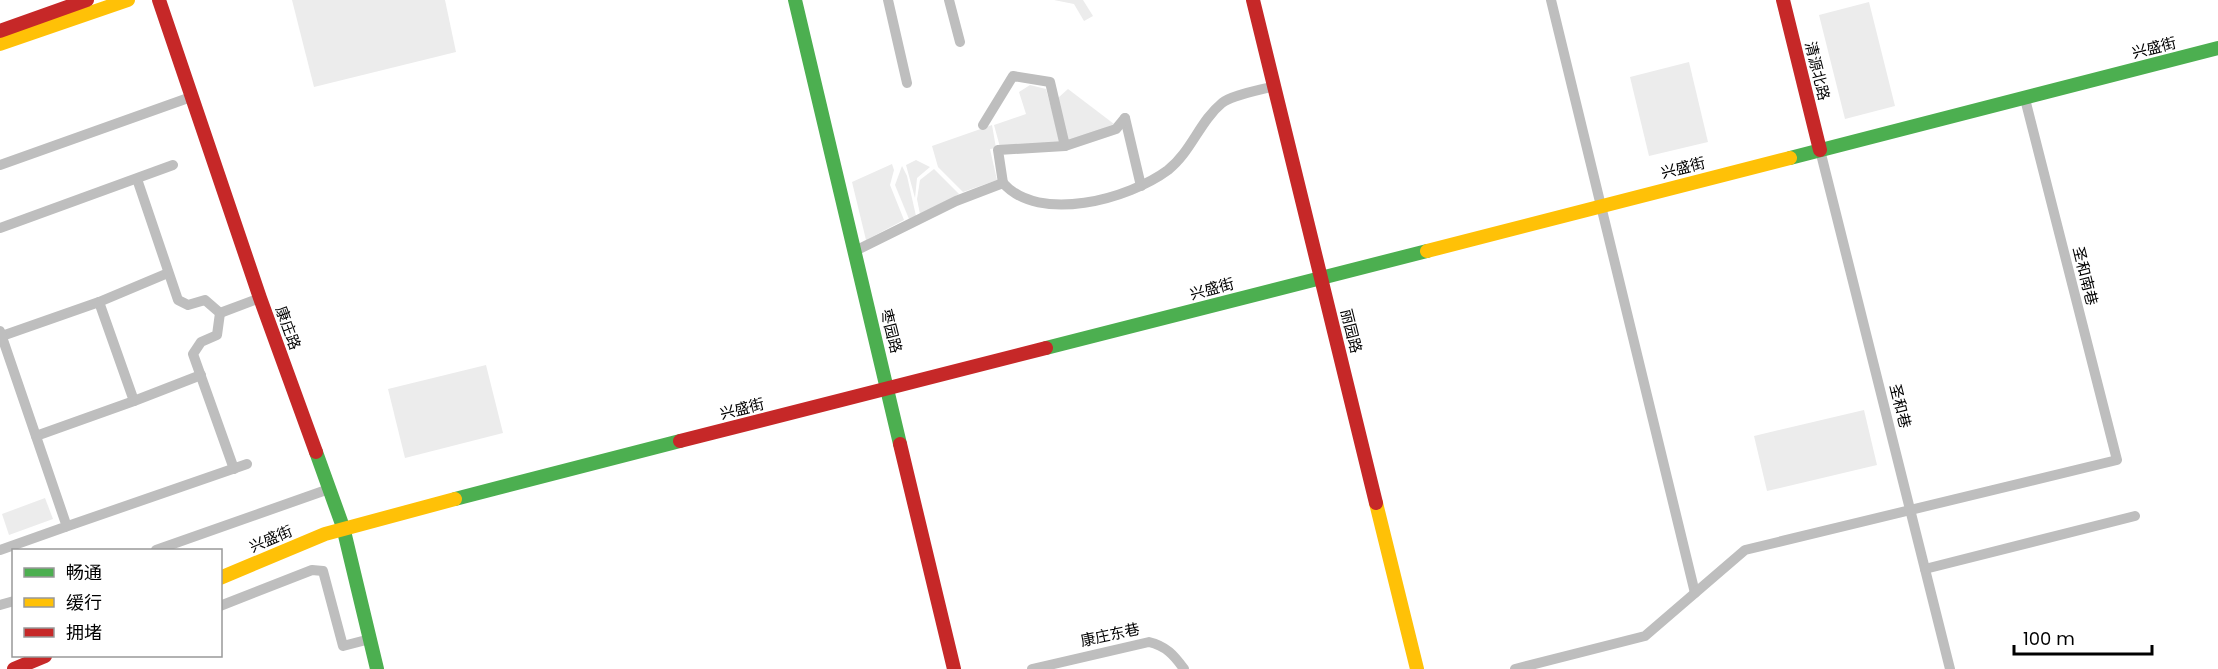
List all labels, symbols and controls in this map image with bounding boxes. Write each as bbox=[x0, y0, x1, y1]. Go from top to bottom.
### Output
street label: 兴盛街 bbox=[2129, 32, 2178, 63]
street label: 清源北路 bbox=[1800, 39, 1835, 103]
street label: 兴盛街 bbox=[1658, 152, 1707, 183]
street label: 圣和南巷 bbox=[2068, 244, 2103, 308]
street label: 兴盛街 bbox=[1187, 273, 1236, 304]
street label: 康庄路 bbox=[271, 303, 306, 353]
street label: 枣园路 bbox=[876, 306, 907, 355]
street label: 丽园路 bbox=[1336, 306, 1367, 355]
street label: 圣和巷 bbox=[1885, 381, 1916, 430]
street label: 兴盛街 bbox=[717, 393, 766, 424]
street label: 兴盛街 bbox=[246, 520, 296, 557]
legend bbox=[12, 549, 222, 657]
text: 畅通 bbox=[66, 560, 102, 585]
text: 缓行 bbox=[66, 590, 102, 615]
street label: 康庄东巷 bbox=[1078, 618, 1141, 651]
scale bar bbox=[2014, 618, 2152, 656]
text: 拥堵 bbox=[66, 620, 102, 645]
text: 100 m bbox=[2023, 626, 2075, 651]

